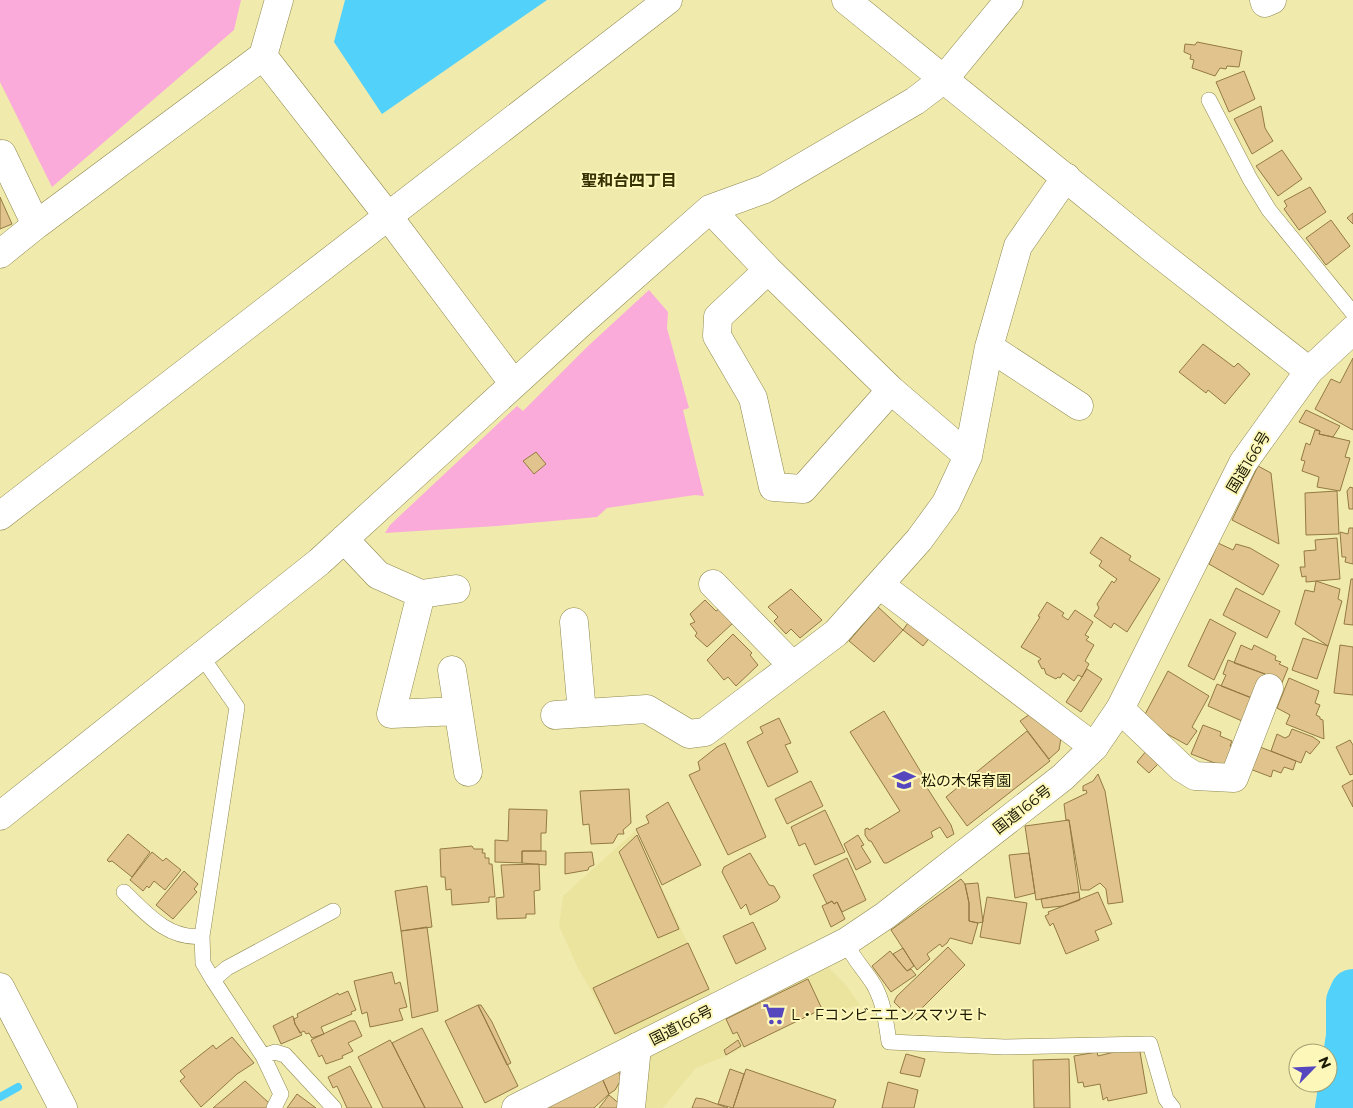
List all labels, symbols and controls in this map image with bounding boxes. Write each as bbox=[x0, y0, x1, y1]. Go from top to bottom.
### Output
district label: 聖和台四丁目 bbox=[581, 171, 677, 190]
street label: 国道166号 bbox=[1222, 428, 1274, 496]
school or university icon: 松の木保育園 bbox=[891, 767, 917, 793]
place label: 松の木保育園 bbox=[921, 771, 1011, 790]
street label: 国道166号 bbox=[989, 780, 1055, 838]
street label: 国道166号 bbox=[646, 1001, 716, 1049]
supermarket icon: L・Fコンビニエンスマツモト bbox=[761, 1001, 787, 1027]
place label: L・Fコンビニエンスマツモト bbox=[791, 1005, 989, 1024]
north arrow bbox=[1288, 1043, 1338, 1093]
text: N bbox=[1314, 1054, 1335, 1072]

